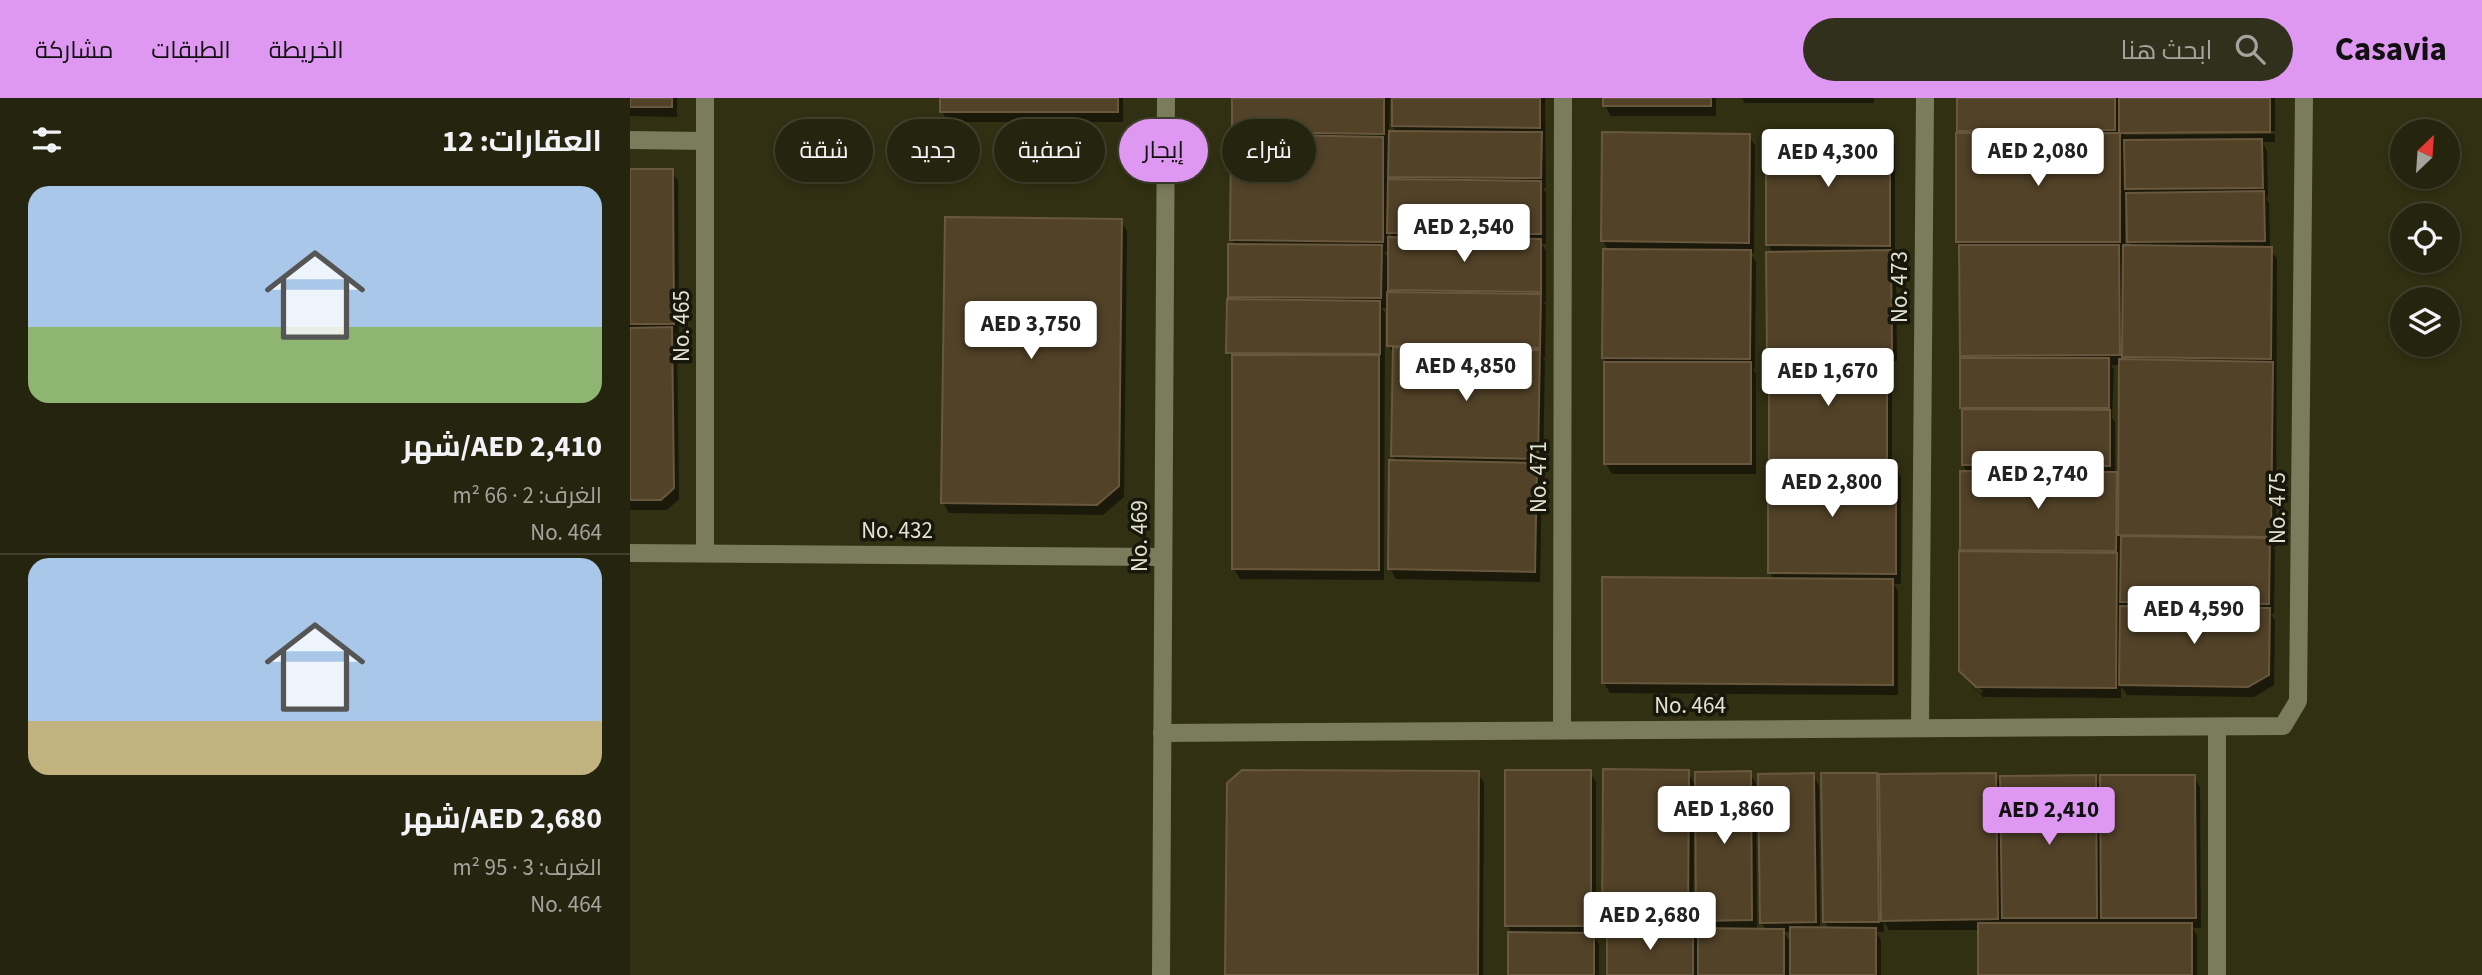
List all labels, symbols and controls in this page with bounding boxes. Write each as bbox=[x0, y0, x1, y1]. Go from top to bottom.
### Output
search box bbox=[1803, 18, 2293, 81]
text: Casavia bbox=[2335, 26, 2447, 73]
icon: search bbox=[2231, 30, 2269, 68]
text: ابحث هنا bbox=[2121, 32, 2213, 69]
text: مشاركة bbox=[35, 33, 113, 68]
text: الطبقات bbox=[151, 33, 231, 68]
text: الخريطة bbox=[269, 33, 344, 68]
chip: شقة bbox=[775, 119, 873, 182]
chip: جديد bbox=[887, 119, 980, 182]
chip: تصفية bbox=[994, 119, 1105, 182]
chip: إيجار bbox=[1119, 119, 1208, 182]
chip: شراء bbox=[1222, 119, 1316, 182]
north arrow bbox=[2390, 119, 2460, 189]
map controls bbox=[2390, 119, 2460, 357]
text: العقارات: 12 bbox=[442, 120, 602, 163]
icon: filters bbox=[28, 121, 66, 159]
pin: AED 2,080 bbox=[1958, 129, 2118, 188]
pin: AED 4,300 bbox=[1748, 130, 1908, 189]
text: AED 2,080 bbox=[1988, 134, 2088, 167]
text: AED 4,300 bbox=[1778, 135, 1878, 168]
button: locate bbox=[2390, 203, 2460, 273]
pin: AED 2,540 bbox=[1384, 204, 1544, 264]
text: AED 2,540 bbox=[1414, 210, 1514, 243]
icon: home bbox=[252, 232, 378, 358]
street label: No. 473 bbox=[1883, 251, 1916, 323]
button: layers bbox=[2390, 287, 2460, 357]
street label: No. 465 bbox=[665, 290, 698, 362]
pin: AED 3,750 bbox=[951, 302, 1111, 361]
text: AED 3,750 bbox=[981, 307, 1081, 340]
pin: AED 4,850 bbox=[1386, 344, 1546, 403]
pin: AED 1,670 bbox=[1748, 348, 1908, 408]
text: AED 4,850 bbox=[1416, 349, 1516, 382]
text: AED 1,670 bbox=[1778, 354, 1878, 387]
text: AED 2,410/شهر bbox=[402, 425, 602, 468]
street label: No. 471 bbox=[1522, 441, 1555, 513]
pin: AED 2,740 bbox=[1958, 452, 2118, 511]
text: AED 2,740 bbox=[1988, 457, 2088, 490]
pin: AED 2,800 bbox=[1752, 460, 1912, 519]
text: AED 2,800 bbox=[1782, 465, 1882, 498]
street label: No. 475 bbox=[2261, 472, 2294, 544]
text: الغرف: 2 · 66 m² bbox=[452, 479, 602, 512]
street label: No. 469 bbox=[1123, 500, 1156, 572]
street label: No. 432 bbox=[861, 514, 933, 547]
text: No. 464 bbox=[530, 516, 602, 549]
pin: AED 4,590 bbox=[2114, 587, 2274, 646]
text: AED 4,590 bbox=[2144, 592, 2244, 625]
icon: home bbox=[252, 604, 378, 730]
street label: No. 464 bbox=[1654, 689, 1726, 722]
pin: AED 1,860 bbox=[1644, 786, 1804, 846]
pin: AED 2,410 bbox=[1969, 788, 2129, 847]
text: AED 1,860 bbox=[1674, 792, 1774, 825]
text: AED 2,410 bbox=[1999, 793, 2099, 826]
text: AED 2,680/شهر bbox=[402, 797, 602, 840]
text: الغرف: 3 · 95 m² bbox=[452, 851, 602, 884]
text: No. 464 bbox=[530, 888, 602, 921]
pin: AED 2,680 bbox=[1570, 892, 1730, 952]
text: AED 2,680 bbox=[1600, 898, 1700, 931]

